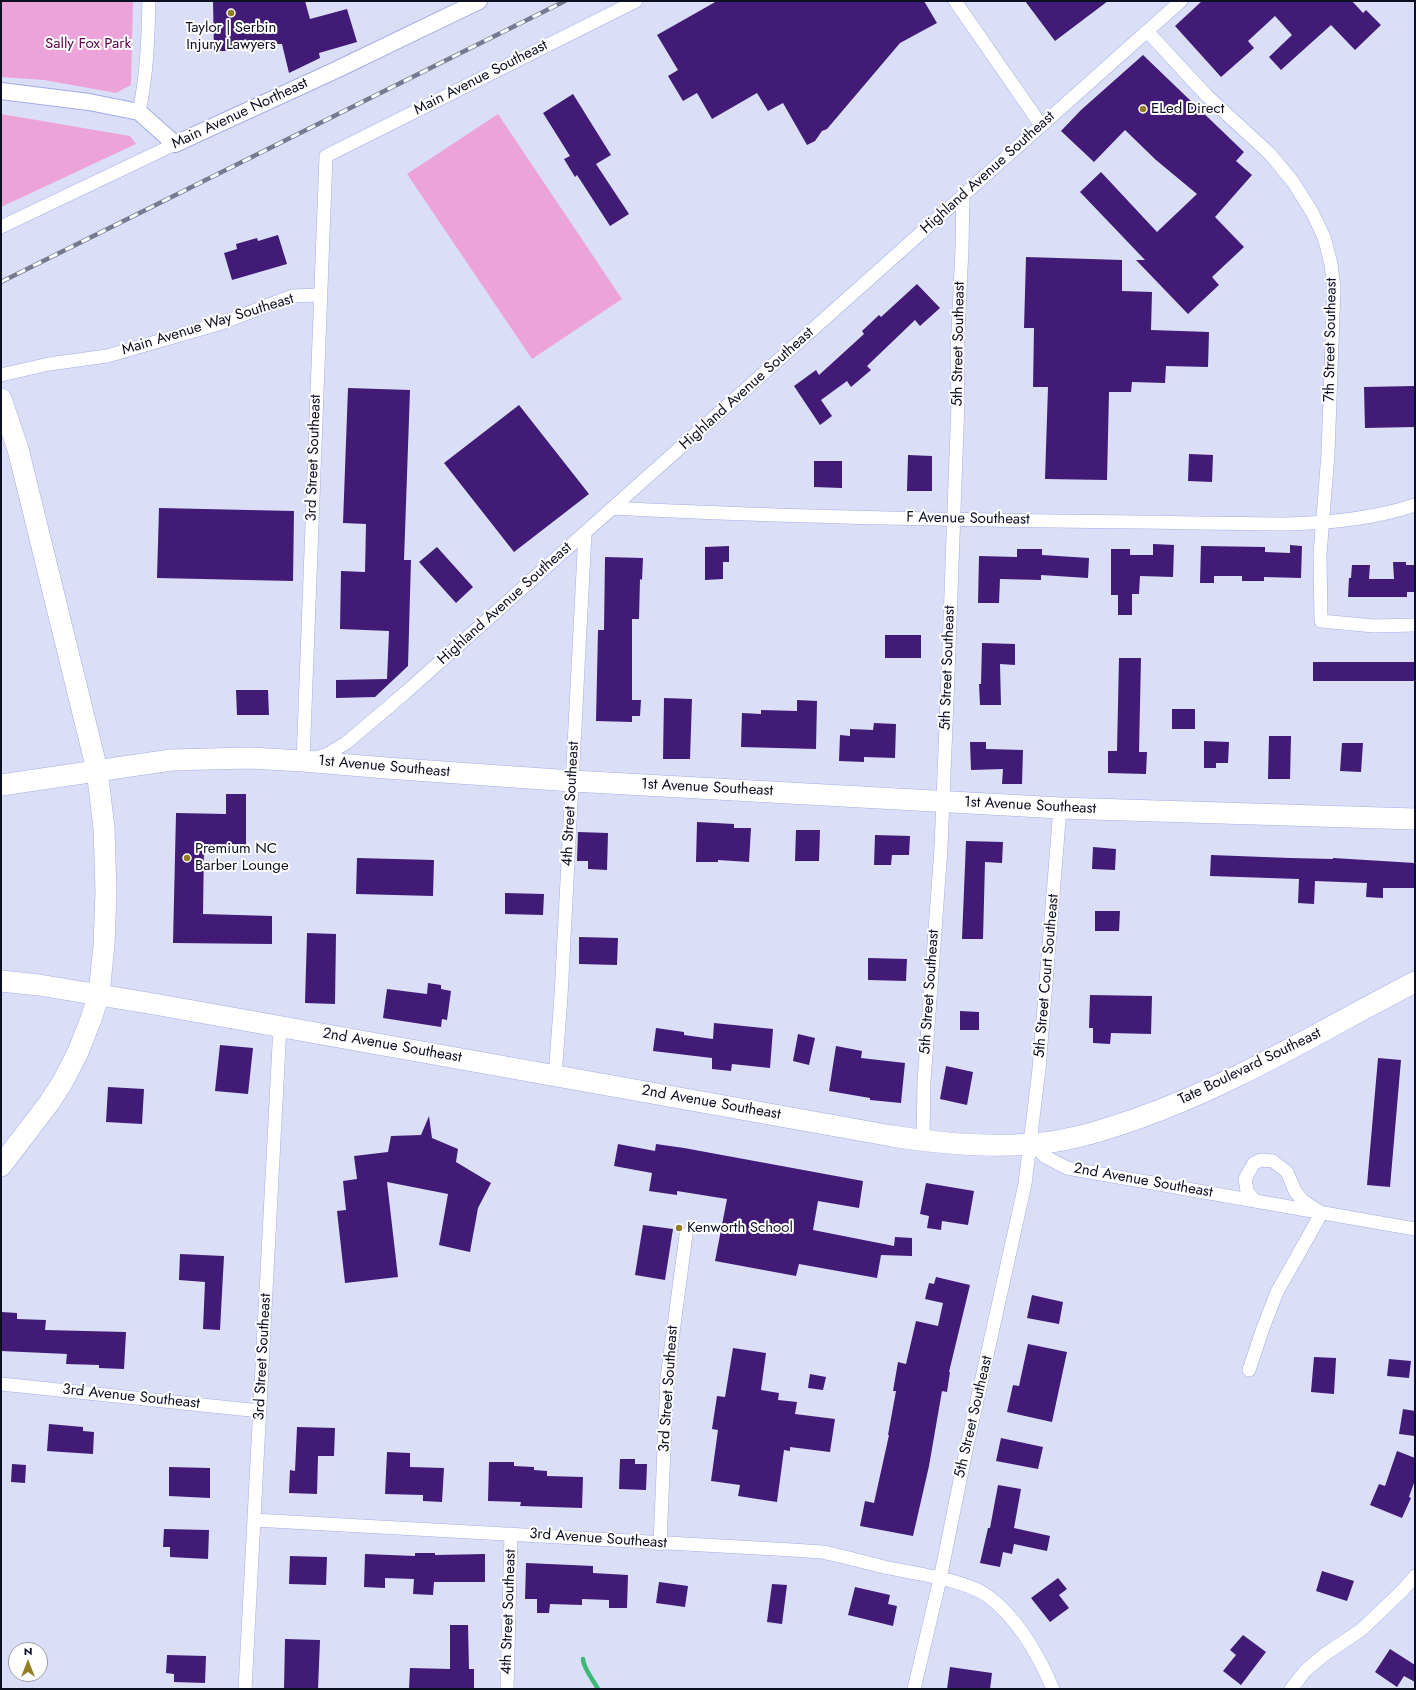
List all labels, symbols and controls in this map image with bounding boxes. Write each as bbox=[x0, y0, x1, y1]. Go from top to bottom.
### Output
marker: Taylor | Serbin Injury Lawyers bbox=[226, 8, 236, 18]
place label: Taylor | Serbin Injury Lawyers bbox=[186, 19, 276, 54]
park label: Sally Fox Park bbox=[45, 35, 131, 53]
street label: Main Avenue Southeast bbox=[411, 37, 551, 119]
street label: Main Avenue Northeast bbox=[169, 75, 311, 153]
place label: ELed Direct bbox=[1151, 100, 1224, 118]
marker: ELed Direct bbox=[1138, 104, 1148, 114]
street label: Highland Avenue Southeast bbox=[917, 108, 1059, 238]
street label: 7th Street Southeast bbox=[1321, 278, 1341, 402]
street label: 5th Street Southeast bbox=[949, 281, 969, 407]
street label: Main Avenue Way Southeast bbox=[120, 290, 296, 360]
street label: Highland Avenue Southeast bbox=[676, 324, 818, 454]
street label: 3rd Street Southeast bbox=[303, 394, 325, 522]
street label: F Avenue Southeast bbox=[906, 509, 1030, 529]
street label: Highland Avenue Southeast bbox=[434, 539, 576, 669]
street label: 5th Street Southeast bbox=[937, 605, 959, 731]
street label: 4th Street Southeast bbox=[559, 741, 583, 867]
street label: 1st Avenue Southeast bbox=[317, 752, 451, 782]
street label: 1st Avenue Southeast bbox=[640, 776, 774, 800]
street label: 1st Avenue Southeast bbox=[963, 794, 1097, 818]
place label: Premium NC Barber Lounge bbox=[195, 840, 289, 875]
marker: Premium NC Barber Lounge bbox=[182, 853, 192, 863]
street label: 5th Street Court Southeast bbox=[1031, 893, 1063, 1059]
street label: 5th Street Southeast bbox=[917, 929, 943, 1055]
street label: 2nd Avenue Southeast bbox=[321, 1025, 463, 1067]
street label: Tate Boulevard Southeast bbox=[1176, 1025, 1324, 1109]
street label: 2nd Avenue Southeast bbox=[640, 1082, 782, 1124]
street label: 2nd Avenue Southeast bbox=[1072, 1160, 1214, 1202]
place label: Kenworth School bbox=[687, 1219, 793, 1237]
marker: Kenworth School bbox=[674, 1223, 684, 1233]
street label: 3rd Street Southeast bbox=[251, 1293, 275, 1421]
street label: 3rd Street Southeast bbox=[656, 1325, 682, 1453]
street label: 5th Street Southeast bbox=[951, 1354, 997, 1480]
street label: 3rd Avenue Southeast bbox=[61, 1381, 201, 1413]
street label: 3rd Avenue Southeast bbox=[529, 1525, 667, 1553]
street label: 4th Street Southeast bbox=[498, 1549, 520, 1675]
north arrow bbox=[8, 1642, 48, 1682]
text: N bbox=[24, 1643, 32, 1659]

